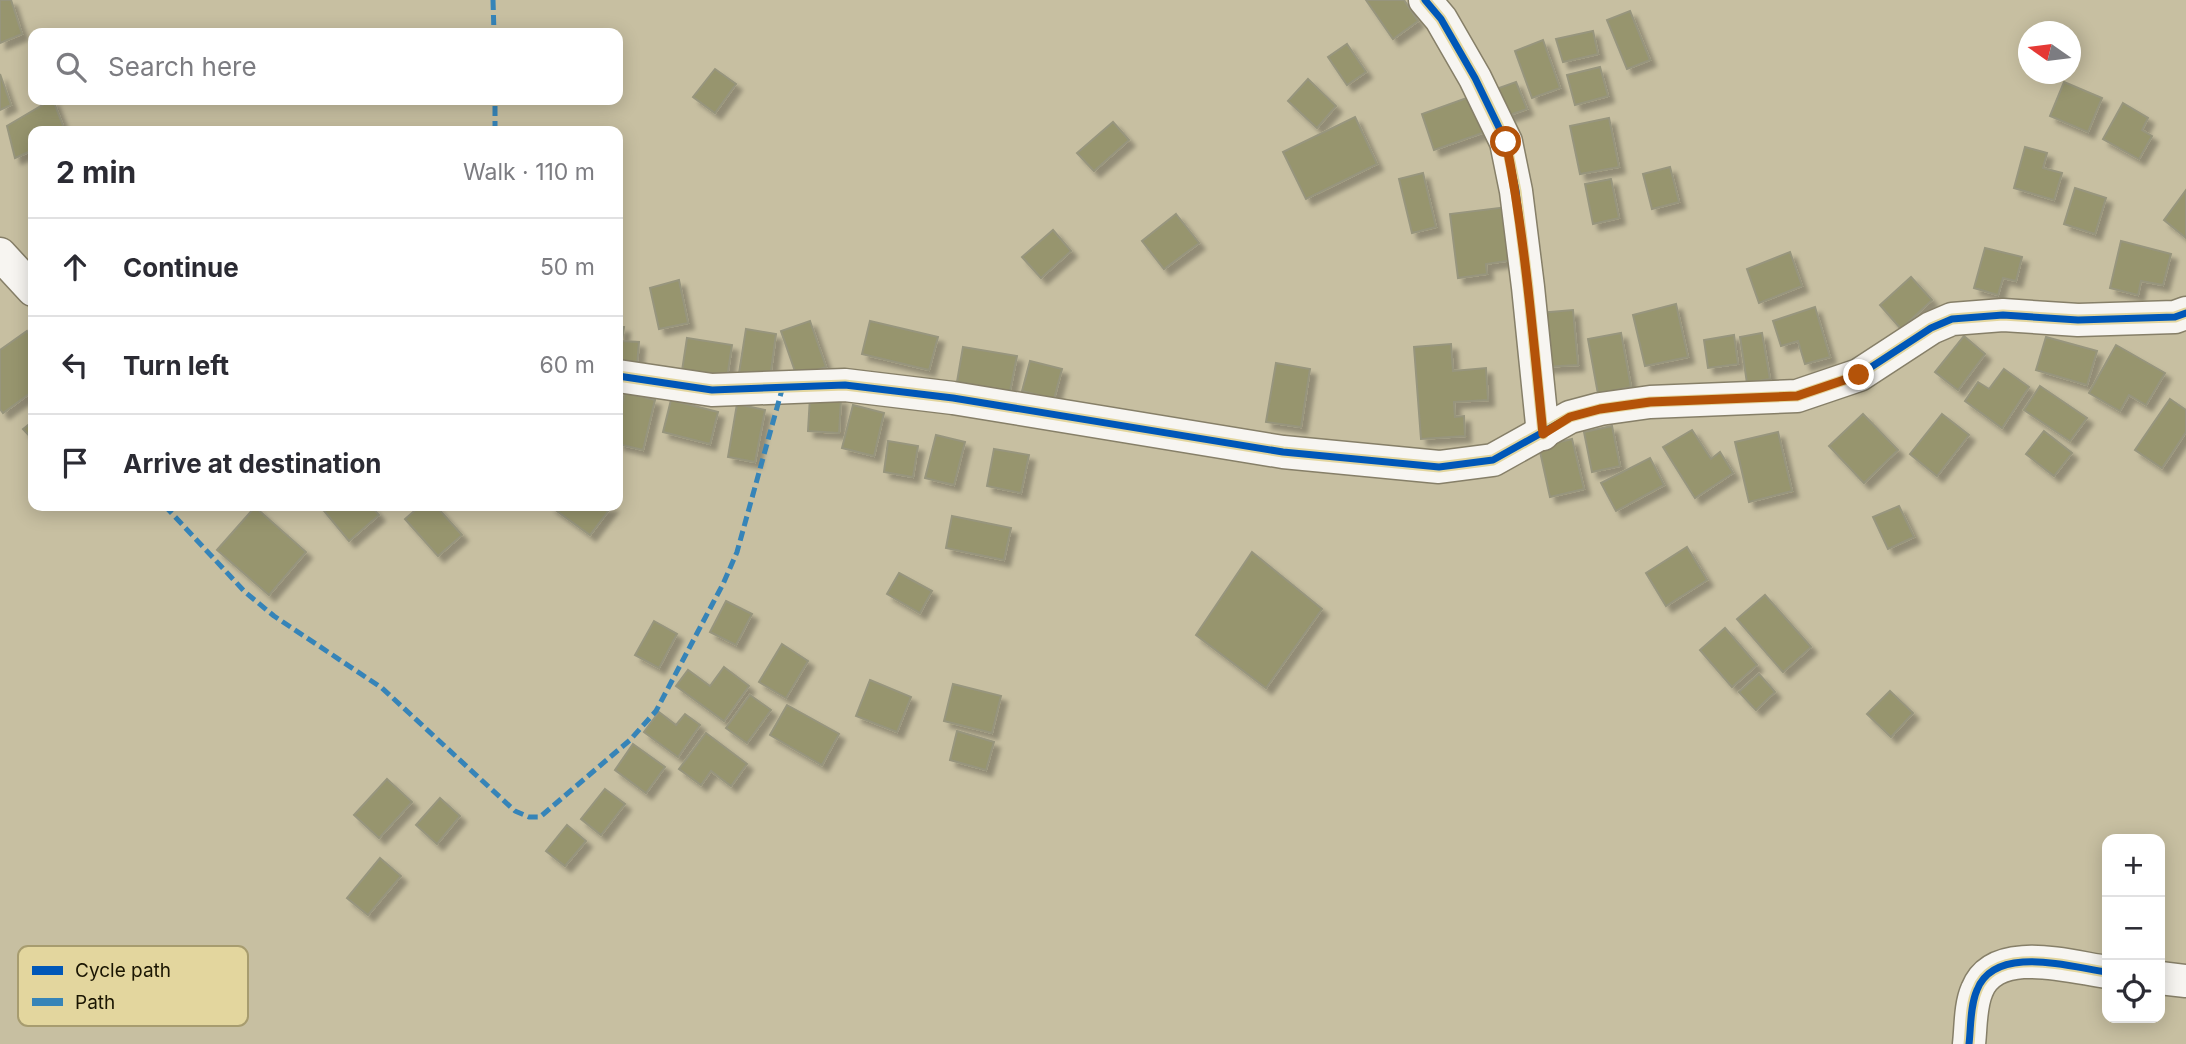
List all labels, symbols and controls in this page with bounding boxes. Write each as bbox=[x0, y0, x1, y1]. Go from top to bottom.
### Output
north arrow bbox=[2018, 21, 2081, 84]
search box bbox=[28, 28, 623, 105]
icon: search bbox=[52, 48, 90, 86]
text: Search here bbox=[108, 51, 257, 82]
route start bbox=[1490, 126, 1521, 157]
text: 2 min bbox=[56, 154, 136, 190]
text: Walk · 110 m bbox=[463, 158, 595, 186]
icon: ahead bbox=[56, 248, 94, 286]
text: Continue bbox=[123, 252, 239, 283]
text: 50 m bbox=[540, 253, 595, 281]
icon: left bbox=[56, 346, 94, 384]
text: Turn left bbox=[123, 350, 229, 381]
text: 60 m bbox=[540, 351, 595, 379]
route end bbox=[1843, 359, 1874, 390]
icon: arrive bbox=[56, 444, 94, 482]
text: Arrive at destination bbox=[123, 448, 382, 479]
map controls bbox=[2102, 834, 2165, 1023]
button: + bbox=[2102, 834, 2165, 897]
button: − bbox=[2102, 897, 2165, 960]
legend bbox=[18, 946, 248, 1026]
text: Cycle path bbox=[75, 959, 171, 982]
button: locate bbox=[2102, 960, 2165, 1023]
text: Path bbox=[75, 991, 115, 1014]

